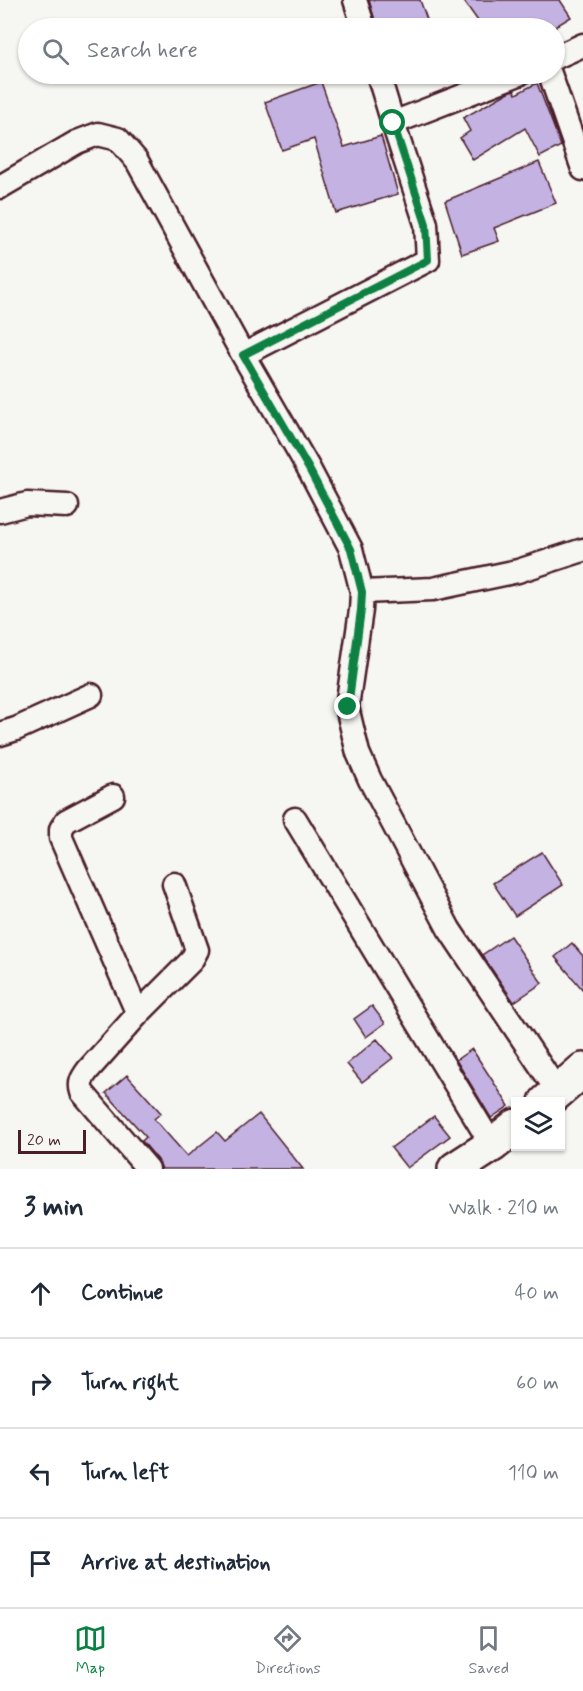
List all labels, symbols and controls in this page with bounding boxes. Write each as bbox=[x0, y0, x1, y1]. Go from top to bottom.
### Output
search box bbox=[18, 18, 565, 84]
icon: search bbox=[39, 35, 72, 68]
text: Search here bbox=[87, 37, 198, 65]
route start bbox=[379, 109, 405, 135]
route end bbox=[334, 693, 360, 719]
map controls bbox=[511, 1097, 565, 1151]
button: layers bbox=[511, 1097, 565, 1151]
scale bar bbox=[18, 1127, 86, 1154]
text: 20 m bbox=[27, 1130, 61, 1151]
text: 3 min bbox=[24, 1191, 84, 1225]
text: Walk · 210 m bbox=[449, 1195, 559, 1222]
icon: ahead bbox=[24, 1277, 57, 1310]
text: Continue bbox=[81, 1279, 163, 1307]
text: 40 m bbox=[515, 1280, 559, 1307]
icon: right bbox=[24, 1367, 57, 1400]
text: Turn right bbox=[81, 1369, 179, 1397]
text: 60 m bbox=[516, 1370, 559, 1397]
icon: left bbox=[24, 1457, 57, 1490]
text: Turn left bbox=[81, 1459, 169, 1487]
text: 110 m bbox=[508, 1460, 559, 1487]
icon: arrive bbox=[24, 1547, 57, 1580]
text: Arrive at destination bbox=[81, 1549, 271, 1577]
tab: Map bbox=[74, 1622, 107, 1679]
tab: Directions bbox=[255, 1622, 321, 1679]
tab: Saved bbox=[469, 1622, 509, 1679]

